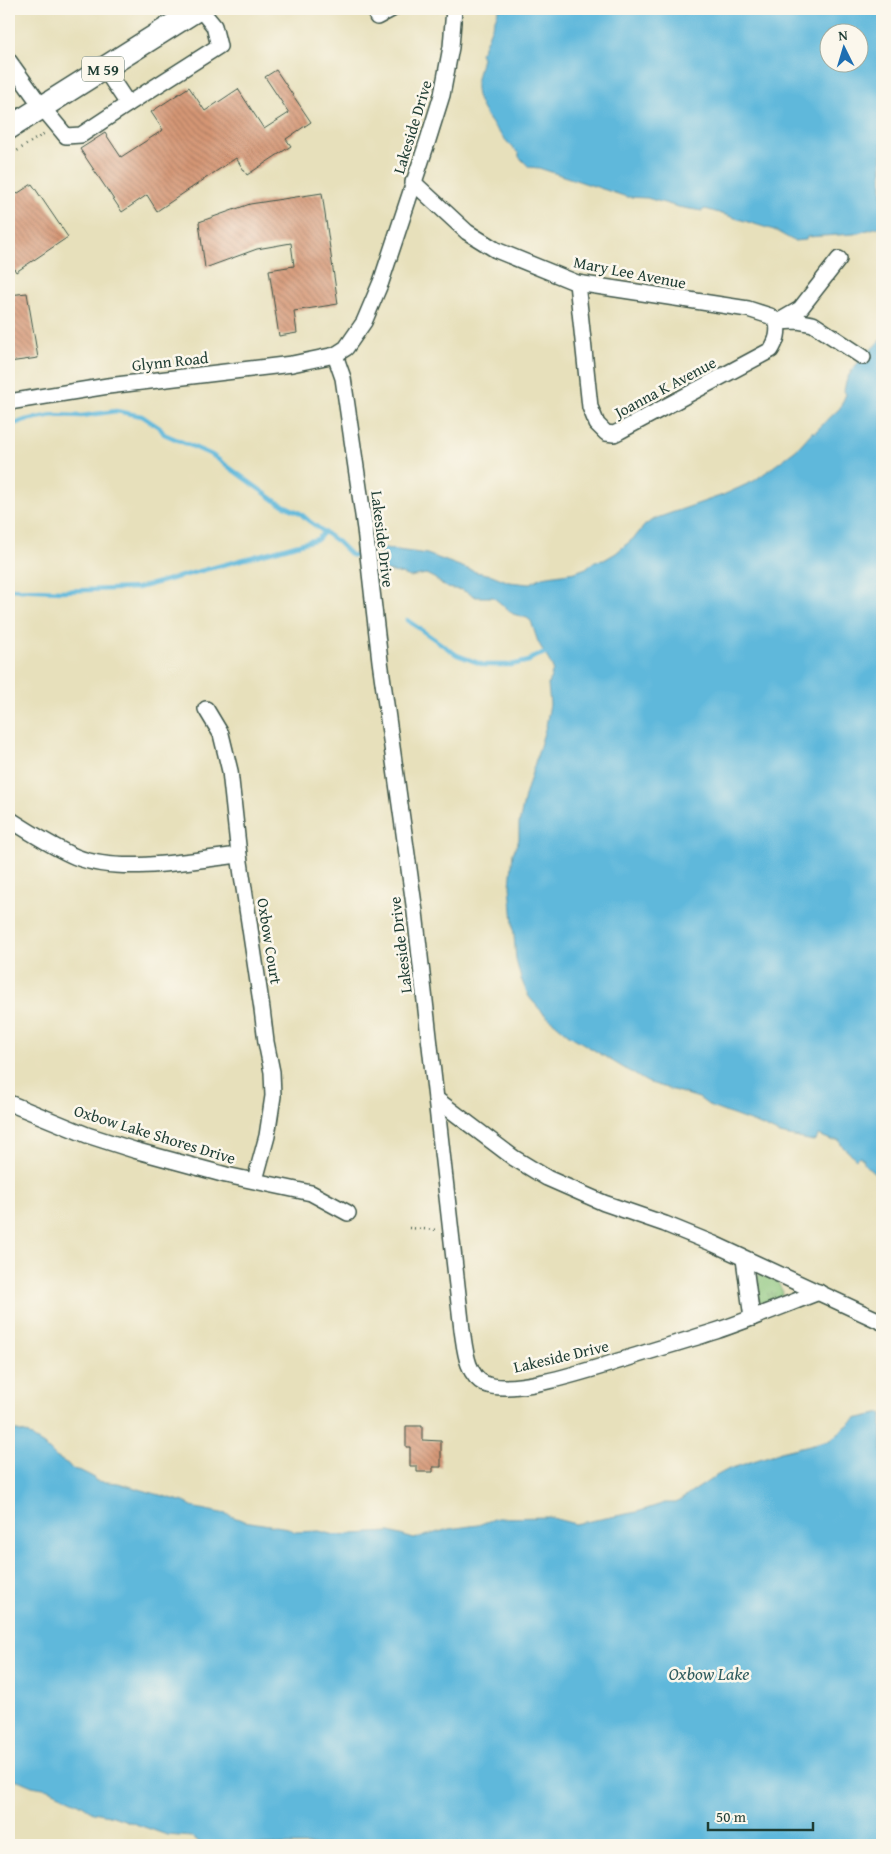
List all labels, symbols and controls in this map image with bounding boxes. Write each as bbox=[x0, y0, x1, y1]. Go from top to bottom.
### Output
north arrow bbox=[818, 22, 868, 72]
text: N bbox=[837, 25, 849, 45]
road number: M 59 bbox=[82, 56, 124, 82]
street label: Lakeside Drive bbox=[386, 77, 438, 177]
street label: Mary Lee Avenue bbox=[572, 249, 688, 295]
street label: Glynn Road bbox=[131, 345, 210, 377]
street label: Joanna K Avenue bbox=[608, 350, 720, 425]
street label: Lakeside Drive bbox=[365, 489, 401, 589]
street label: Lakeside Drive bbox=[382, 895, 418, 995]
street label: Oxbow Court bbox=[251, 896, 289, 986]
street label: Oxbow Lake Shores Drive bbox=[71, 1098, 239, 1170]
street label: Lakeside Drive bbox=[511, 1333, 611, 1379]
water label: Oxbow Lake bbox=[668, 1660, 750, 1687]
scale bar bbox=[708, 1799, 814, 1831]
text: 50 m bbox=[716, 1806, 747, 1827]

